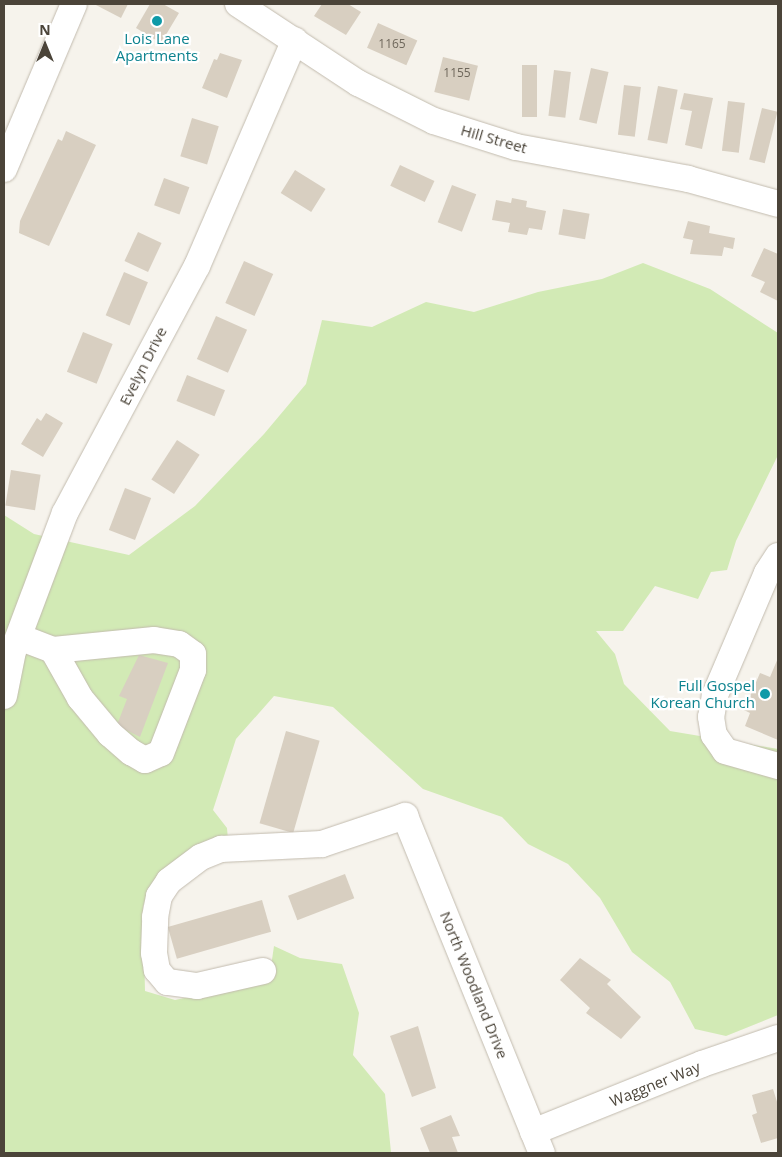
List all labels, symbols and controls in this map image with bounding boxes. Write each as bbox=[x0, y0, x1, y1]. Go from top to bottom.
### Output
marker: Lois Lane Apartments bbox=[151, 15, 163, 27]
north arrow bbox=[20, 20, 70, 70]
text: N bbox=[39, 20, 51, 39]
place label: Lois Lane Apartments bbox=[116, 29, 198, 64]
house number: 1165 bbox=[378, 37, 406, 51]
house number: 1155 bbox=[443, 66, 471, 80]
street label: Hill Street bbox=[459, 121, 529, 157]
street label: Evelyn Drive bbox=[116, 324, 170, 408]
place label: Full Gospel Korean Church bbox=[650, 676, 755, 711]
marker: Full Gospel Korean Church bbox=[759, 688, 771, 700]
street label: North Woodland Drive bbox=[436, 909, 512, 1061]
street label: Waggner Way bbox=[607, 1058, 703, 1110]

